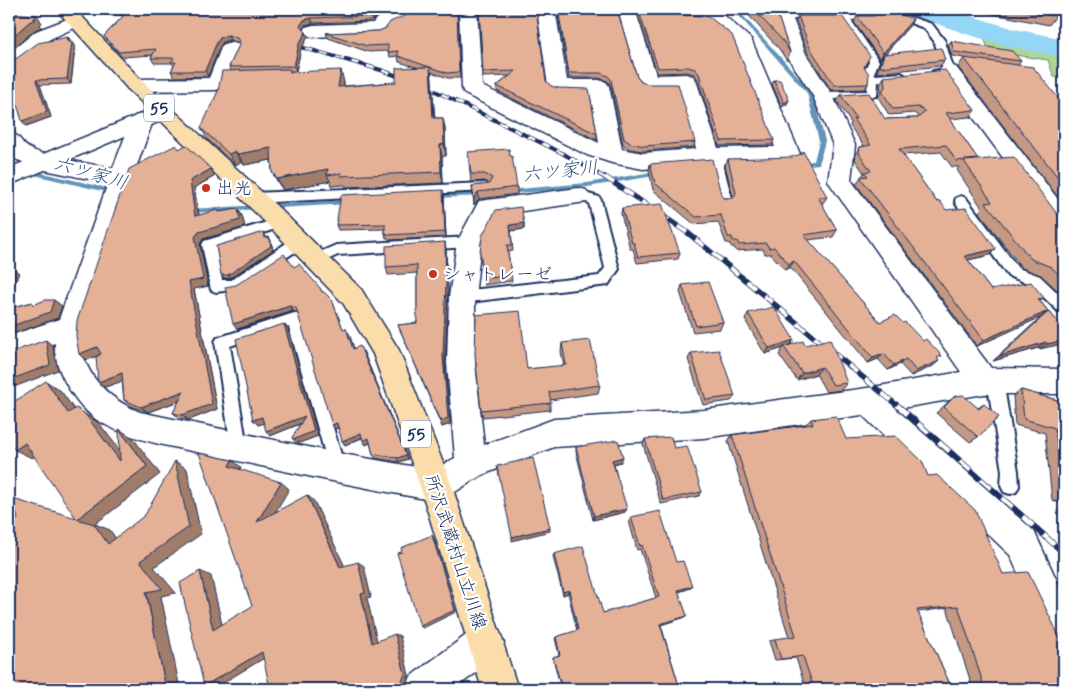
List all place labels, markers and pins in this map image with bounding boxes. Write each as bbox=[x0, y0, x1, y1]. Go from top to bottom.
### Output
place label: 出光 bbox=[216, 177, 252, 201]
marker: 出光 bbox=[200, 182, 212, 194]
place label: シャトレーゼ bbox=[443, 263, 552, 287]
marker: シャトレーゼ bbox=[427, 268, 439, 280]

